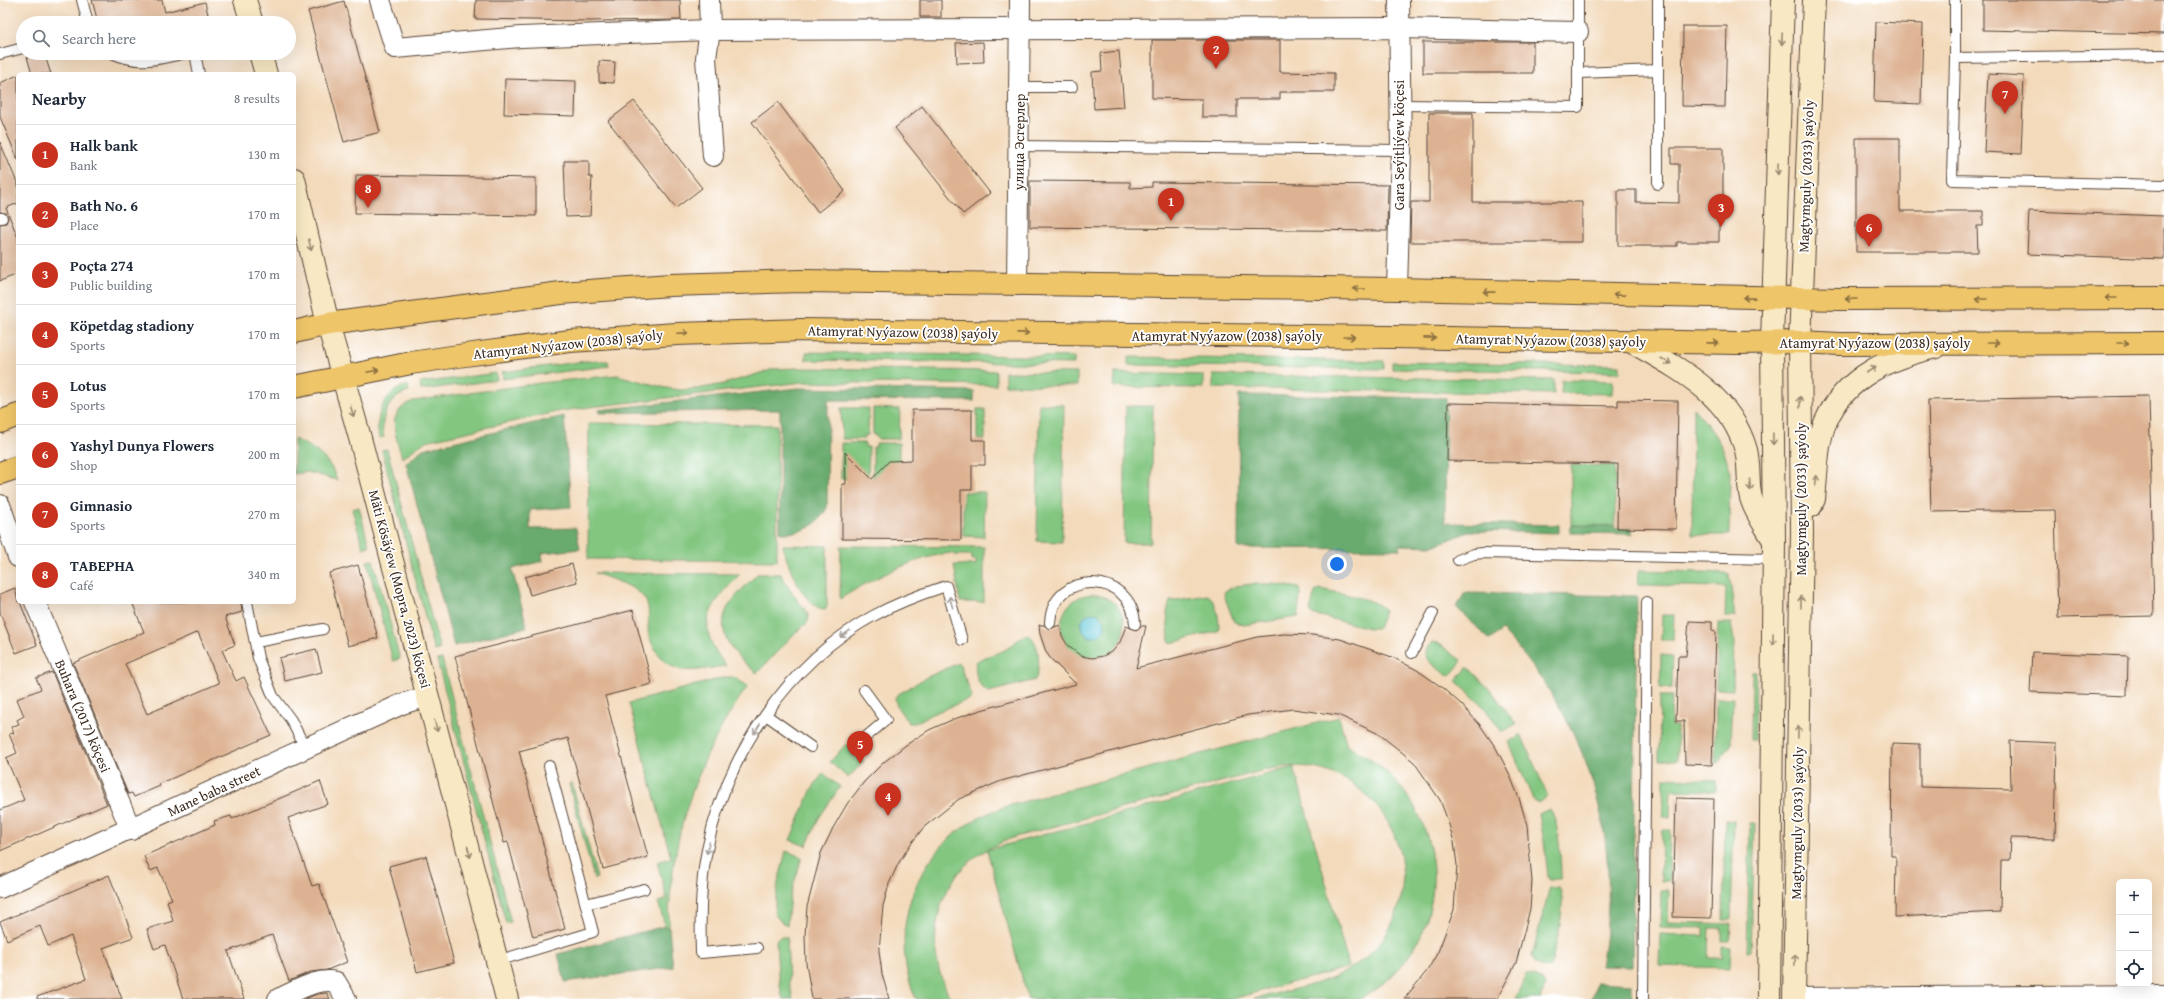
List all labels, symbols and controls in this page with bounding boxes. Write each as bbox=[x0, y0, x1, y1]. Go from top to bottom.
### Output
search box bbox=[16, 16, 296, 60]
icon: search bbox=[30, 27, 52, 49]
text: Search here bbox=[62, 28, 136, 49]
one-way arrow bbox=[1778, 32, 1785, 45]
pin: 2 bbox=[1203, 36, 1229, 69]
street label: Gara Seýitliýew köçesi bbox=[1389, 80, 1409, 210]
pin: 7 bbox=[1992, 81, 2018, 114]
text: Nearby bbox=[32, 86, 86, 111]
text: 8 results bbox=[234, 89, 280, 108]
street label: улица Эсгерлер bbox=[1008, 93, 1030, 192]
street label: Magtymguly (2033) şaýoly bbox=[1793, 99, 1819, 253]
text: Halk bank bbox=[70, 135, 138, 156]
text: 1 bbox=[42, 145, 48, 164]
text: 130 m bbox=[248, 145, 280, 164]
text: Bank bbox=[70, 156, 97, 175]
one-way arrow bbox=[1774, 162, 1782, 175]
pin: 8 bbox=[355, 175, 381, 208]
pin: 1 bbox=[1158, 188, 1184, 221]
pin: 3 bbox=[1708, 194, 1734, 227]
text: Bath No. 6 bbox=[70, 195, 138, 216]
text: 2 bbox=[42, 205, 48, 224]
text: 170 m bbox=[248, 205, 280, 224]
pin: 6 bbox=[1856, 214, 1882, 247]
text: Place bbox=[70, 216, 99, 235]
one-way arrow bbox=[306, 238, 314, 251]
text: Poçta 274 bbox=[70, 255, 134, 276]
text: 3 bbox=[42, 265, 48, 284]
text: 170 m bbox=[248, 265, 280, 284]
text: Public building bbox=[70, 276, 152, 295]
one-way arrow bbox=[1353, 285, 1366, 293]
one-way arrow bbox=[1483, 288, 1496, 296]
one-way arrow bbox=[1613, 291, 1626, 299]
one-way arrow bbox=[1743, 294, 1756, 302]
one-way arrow bbox=[2105, 294, 2118, 302]
one-way arrow bbox=[1845, 295, 1858, 303]
one-way arrow bbox=[1975, 295, 1988, 303]
text: Köpetdag stadiony bbox=[70, 315, 194, 336]
street label: Atamyrat Nyýazow (2038) şaýoly bbox=[807, 320, 999, 344]
street label: Atamyrat Nyýazow (2038) şaýoly bbox=[472, 324, 664, 364]
text: 4 bbox=[42, 325, 48, 344]
text: 170 m bbox=[248, 325, 280, 344]
street label: Atamyrat Nyýazow (2038) şaýoly bbox=[1132, 326, 1322, 346]
street label: Atamyrat Nyýazow (2038) şaýoly bbox=[1455, 328, 1647, 352]
one-way arrow bbox=[1016, 329, 1029, 337]
one-way arrow bbox=[676, 330, 689, 337]
one-way arrow bbox=[1342, 333, 1355, 341]
street label: Atamyrat Nyýazow (2038) şaýoly bbox=[1780, 333, 1970, 353]
one-way arrow bbox=[1423, 334, 1436, 342]
text: Sports bbox=[70, 336, 105, 355]
one-way arrow bbox=[1706, 339, 1719, 347]
one-way arrow bbox=[1986, 339, 1999, 347]
one-way arrow bbox=[2116, 339, 2129, 347]
one-way arrow bbox=[1660, 358, 1672, 366]
one-way arrow bbox=[1865, 366, 1877, 374]
one-way arrow bbox=[367, 367, 380, 375]
text: Lotus bbox=[70, 375, 107, 396]
text: 5 bbox=[42, 385, 48, 404]
text: 170 m bbox=[248, 385, 280, 404]
text: Sports bbox=[70, 396, 105, 415]
one-way arrow bbox=[1796, 396, 1804, 409]
one-way arrow bbox=[349, 404, 356, 417]
street label: Magtymguly (2033) şaýoly bbox=[1791, 422, 1811, 576]
one-way arrow bbox=[1769, 432, 1777, 445]
text: Yashyl Dunya Flowers bbox=[70, 435, 214, 456]
text: 6 bbox=[42, 445, 48, 464]
text: 200 m bbox=[248, 445, 280, 464]
text: Shop bbox=[70, 456, 97, 475]
one-way arrow bbox=[1812, 475, 1820, 488]
one-way arrow bbox=[1747, 478, 1754, 491]
street label: Mäti Kösäýew (Mopra, 2023) köçesi bbox=[364, 488, 436, 691]
text: Gimnasio bbox=[70, 495, 132, 516]
text: 7 bbox=[42, 505, 48, 524]
text: 270 m bbox=[248, 505, 280, 524]
text: Sports bbox=[70, 516, 105, 535]
your location bbox=[1327, 554, 1347, 574]
text: ТАВЕРНА bbox=[70, 555, 134, 576]
text: 8 bbox=[42, 565, 48, 584]
text: 340 m bbox=[248, 565, 280, 584]
text: Café bbox=[70, 576, 93, 595]
one-way arrow bbox=[947, 596, 954, 609]
one-way arrow bbox=[1797, 596, 1804, 609]
one-way arrow bbox=[839, 630, 850, 638]
one-way arrow bbox=[1769, 632, 1777, 645]
street label: Buhara (2017) köçesi bbox=[50, 656, 116, 776]
one-way arrow bbox=[433, 719, 440, 732]
one-way arrow bbox=[752, 723, 760, 735]
one-way arrow bbox=[1795, 726, 1802, 739]
pin: 5 bbox=[847, 731, 873, 764]
street label: Magtymguly (2033) şaýoly bbox=[1786, 746, 1808, 900]
street label: Mane baba street bbox=[164, 761, 264, 821]
pin: 4 bbox=[875, 783, 901, 816]
one-way arrow bbox=[703, 841, 711, 854]
one-way arrow bbox=[466, 845, 473, 858]
map controls bbox=[2116, 879, 2152, 987]
button: + bbox=[2116, 879, 2152, 915]
button: − bbox=[2116, 915, 2152, 951]
button: locate bbox=[2116, 951, 2152, 987]
one-way arrow bbox=[1791, 954, 1799, 967]

